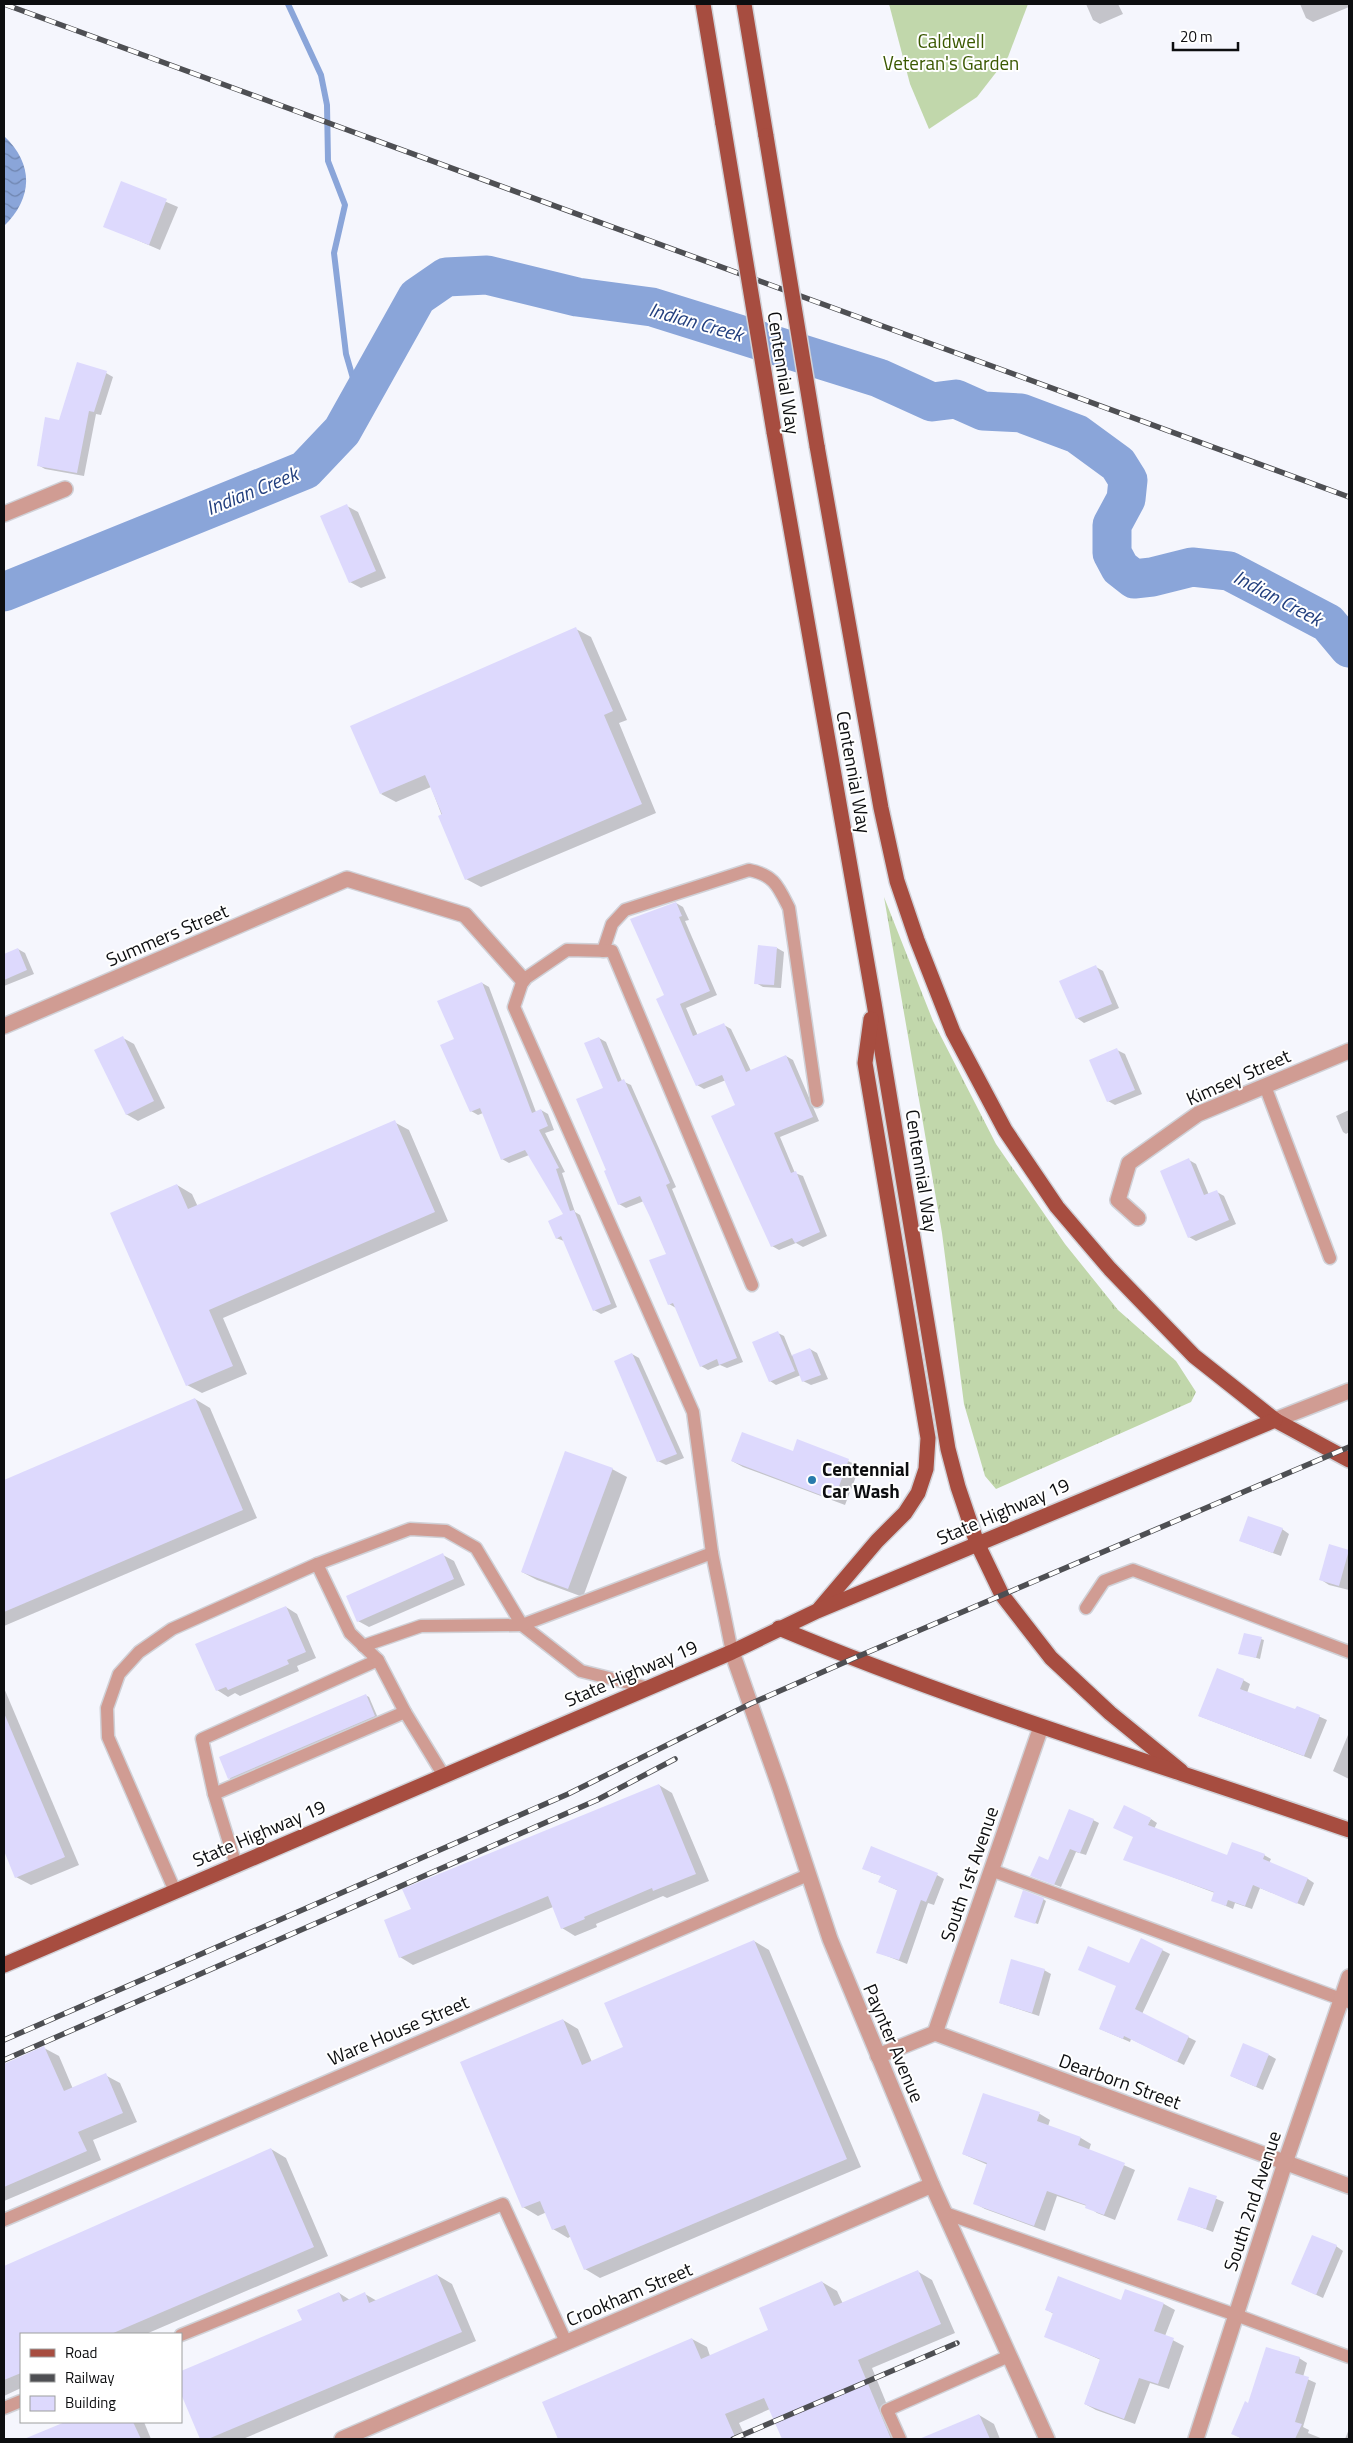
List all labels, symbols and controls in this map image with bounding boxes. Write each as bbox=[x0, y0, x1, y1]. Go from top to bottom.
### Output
scale bar bbox=[1173, 20, 1238, 52]
text: 20 m bbox=[1180, 25, 1213, 48]
park label: Caldwell Veteran's Garden bbox=[883, 26, 1019, 77]
water label: Indian Creek bbox=[645, 293, 749, 350]
street label: Centennial Way bbox=[760, 309, 809, 436]
water label: Indian Creek bbox=[201, 457, 304, 523]
water label: Indian Creek bbox=[1228, 561, 1330, 635]
street label: Centennial Way bbox=[829, 708, 880, 835]
street label: Summers Street bbox=[101, 896, 233, 973]
street label: Kimsey Street bbox=[1181, 1040, 1295, 1112]
street label: Centennial Way bbox=[898, 1107, 947, 1234]
place label: Centennial Car Wash bbox=[822, 1454, 910, 1505]
street label: State Highway 19 bbox=[932, 1469, 1074, 1552]
marker: Centennial Car Wash bbox=[806, 1474, 818, 1486]
street label: State Highway 19 bbox=[560, 1631, 702, 1714]
street label: State Highway 19 bbox=[188, 1791, 330, 1874]
street label: South 1st Avenue bbox=[932, 1802, 1005, 1945]
street label: Paynter Avenue bbox=[856, 1979, 932, 2107]
street label: Ware House Street bbox=[323, 1987, 473, 2072]
street label: Dearborn Street bbox=[1055, 2045, 1186, 2116]
street label: South 2nd Avenue bbox=[1215, 2127, 1288, 2275]
street label: Crookham Street bbox=[561, 2254, 697, 2333]
legend bbox=[20, 2333, 182, 2423]
text: Road bbox=[65, 2341, 97, 2364]
text: Railway bbox=[65, 2366, 115, 2389]
text: Building bbox=[65, 2391, 116, 2414]

